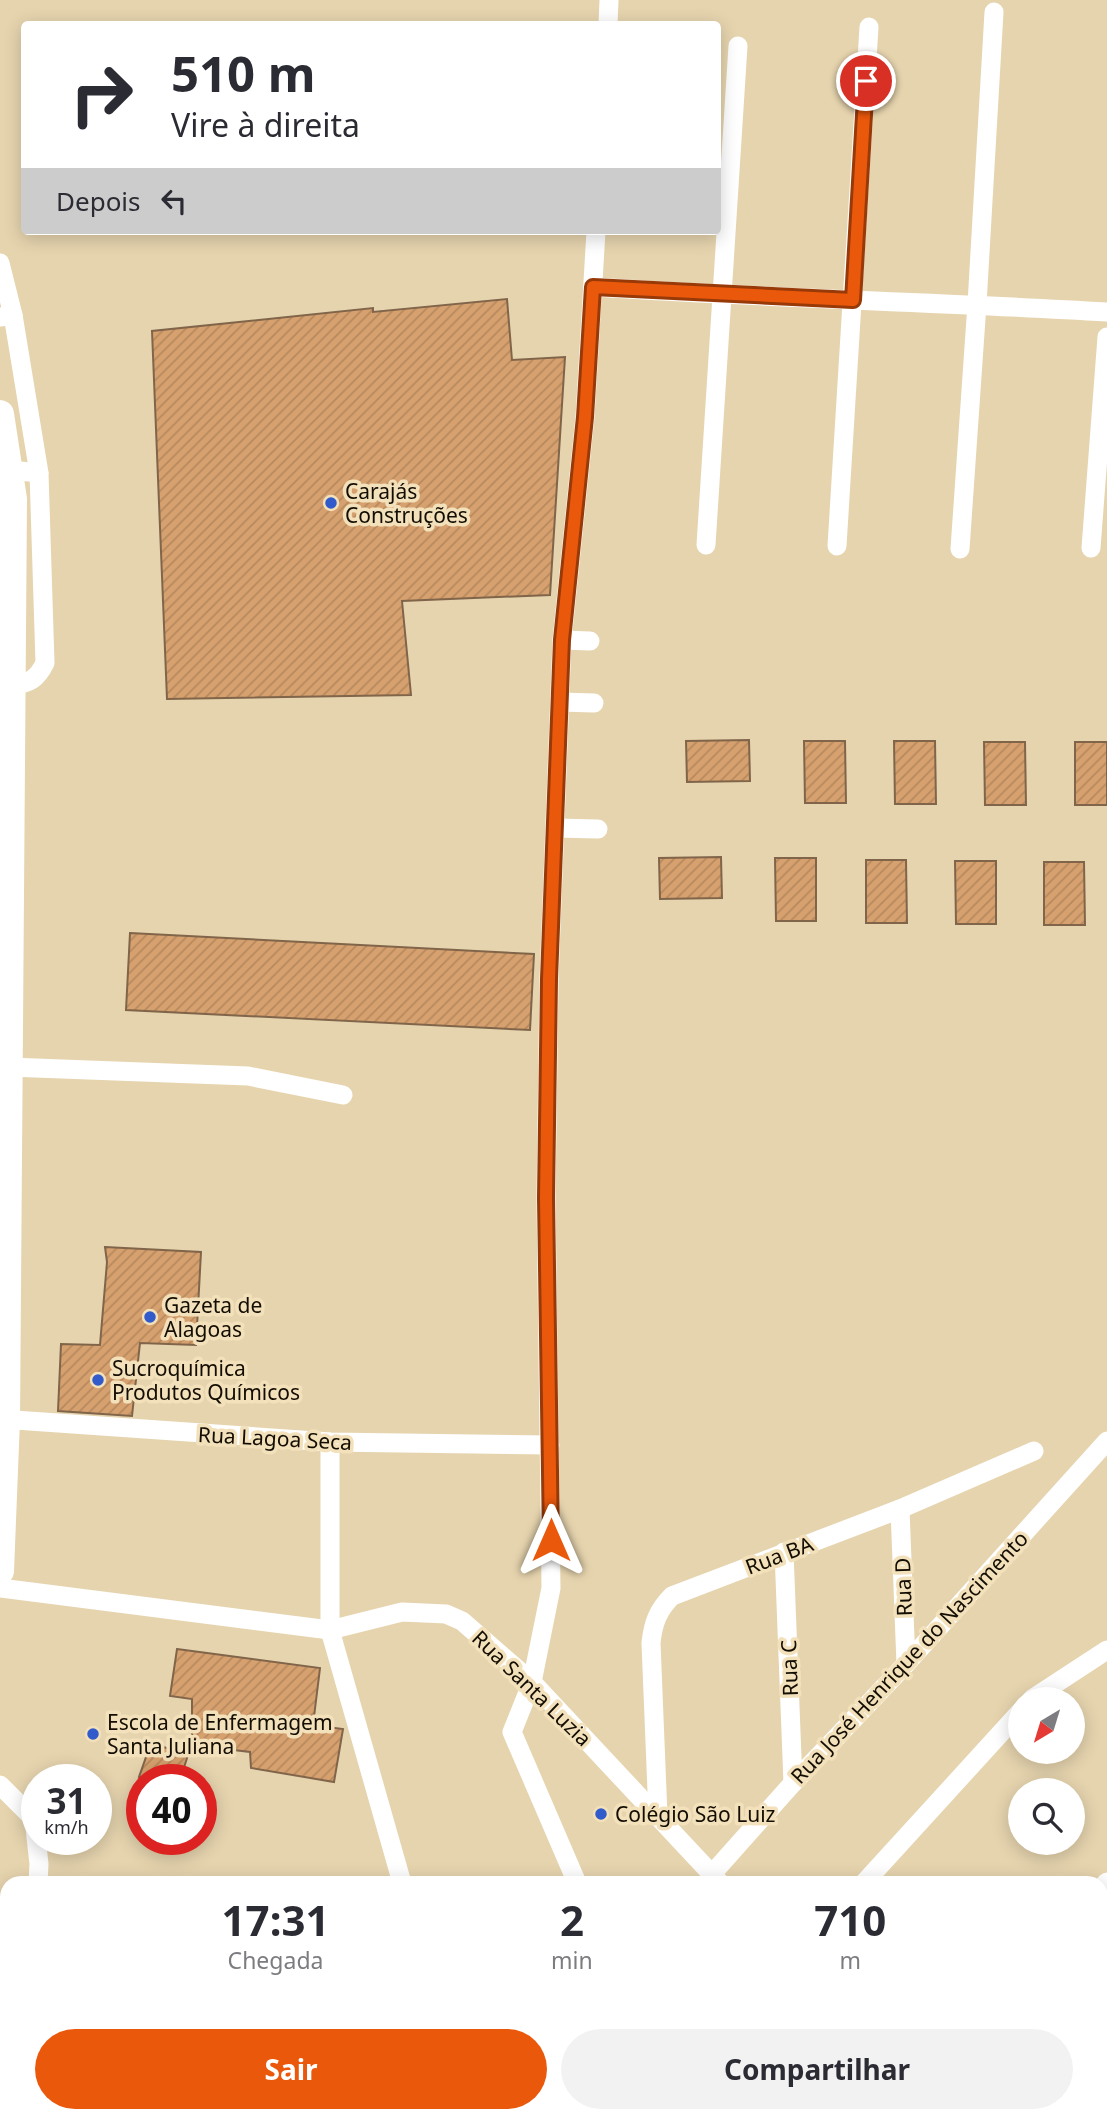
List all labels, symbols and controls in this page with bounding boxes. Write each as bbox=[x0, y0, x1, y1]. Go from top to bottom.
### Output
text: 510 m bbox=[171, 40, 316, 106]
icon: right bbox=[56, 49, 147, 140]
pin bbox=[836, 51, 896, 111]
icon: arrive bbox=[847, 62, 885, 100]
text: Vire à direita bbox=[171, 103, 360, 146]
icon: left bbox=[155, 182, 193, 220]
text: Depois bbox=[56, 183, 141, 219]
place label: Carajás Construções bbox=[345, 477, 468, 529]
marker: Carajás Construções bbox=[323, 495, 339, 511]
place label: Gazeta de Alagoas bbox=[164, 1291, 262, 1343]
marker: Gazeta de Alagoas bbox=[142, 1309, 158, 1325]
place label: Sucroquímica Produtos Químicos bbox=[112, 1354, 300, 1406]
marker: Sucroquímica Produtos Químicos bbox=[90, 1372, 106, 1388]
street label: Rua Lagoa Seca bbox=[197, 1420, 353, 1456]
position arrow bbox=[514, 1503, 588, 1577]
street label: Rua José Henrique do Nascimento bbox=[784, 1525, 1034, 1789]
street label: Rua BA bbox=[741, 1529, 817, 1581]
street label: Rua D bbox=[888, 1557, 918, 1617]
street label: Rua Santa Luzia bbox=[466, 1624, 598, 1752]
street label: Rua C bbox=[774, 1639, 804, 1697]
north arrow bbox=[1008, 1687, 1085, 1764]
map controls bbox=[1008, 1687, 1085, 1855]
place label: Escola de Enfermagem Santa Juliana bbox=[107, 1708, 333, 1760]
marker: Escola de Enfermagem Santa Juliana bbox=[85, 1726, 101, 1742]
speed limit sign: 40 bbox=[126, 1764, 217, 1855]
text: 31 bbox=[46, 1777, 87, 1824]
button: search bbox=[1008, 1778, 1085, 1855]
place label: Colégio São Luiz bbox=[615, 1800, 776, 1828]
marker: Colégio São Luiz bbox=[593, 1806, 609, 1822]
text: km/h bbox=[44, 1815, 89, 1839]
text: 17:31 bbox=[222, 1891, 329, 1948]
text: 2 bbox=[560, 1891, 584, 1948]
text: 710 bbox=[814, 1891, 886, 1948]
text: Chegada bbox=[228, 1944, 323, 1976]
text: min bbox=[551, 1944, 593, 1976]
text: m bbox=[840, 1944, 861, 1976]
button: Sair bbox=[35, 2029, 547, 2109]
button: Compartilhar bbox=[561, 2029, 1073, 2109]

